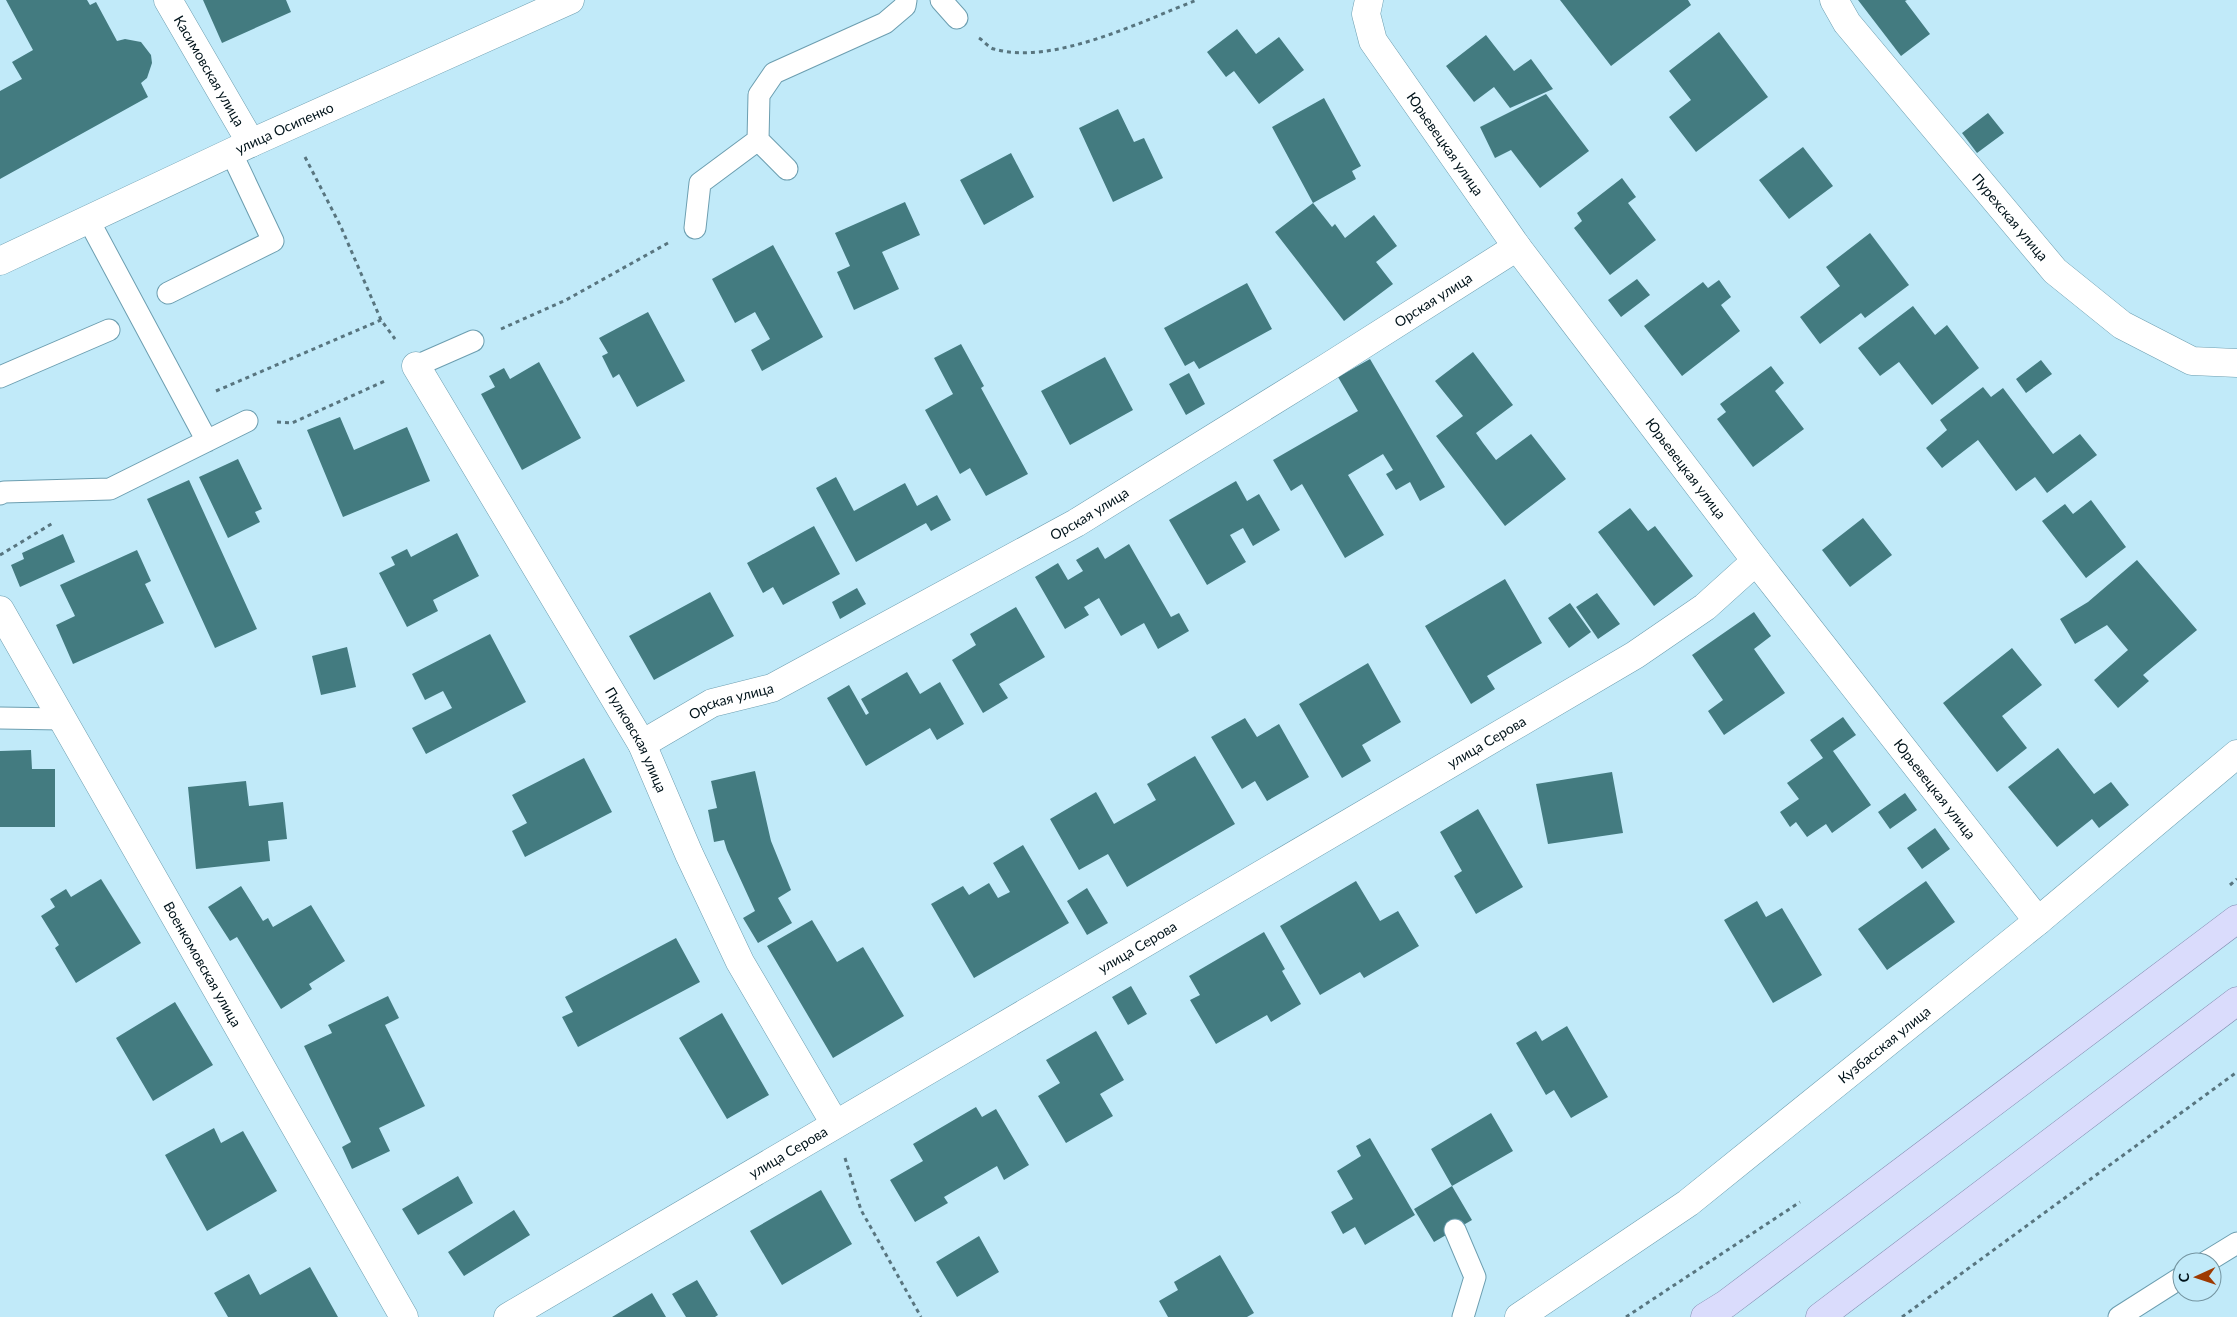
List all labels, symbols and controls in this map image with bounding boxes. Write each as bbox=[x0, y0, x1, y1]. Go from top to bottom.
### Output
street label: Касимовская улица bbox=[171, 12, 248, 129]
street label: Юрьевецкая улица bbox=[1403, 89, 1487, 199]
street label: улица Осипенко bbox=[232, 98, 336, 157]
street label: Пурехская улица bbox=[1969, 170, 2052, 264]
street label: Орская улица bbox=[1391, 269, 1475, 331]
street label: Юрьевецкая улица bbox=[1642, 414, 1730, 522]
street label: Орская улица bbox=[1047, 484, 1132, 543]
street label: Орская улица bbox=[686, 679, 775, 723]
street label: Пулковская улица bbox=[602, 684, 671, 795]
street label: улица Серова bbox=[1444, 712, 1529, 771]
street label: Юрьевецкая улица bbox=[1891, 735, 1980, 842]
street label: Военкомовская улица bbox=[160, 898, 245, 1030]
street label: улица Серова bbox=[1095, 917, 1180, 977]
street label: Кузбасская улица bbox=[1834, 1002, 1934, 1087]
street label: улица Серова bbox=[746, 1122, 830, 1182]
north arrow bbox=[2172, 1252, 2222, 1302]
text: С bbox=[2175, 1272, 2192, 1283]

